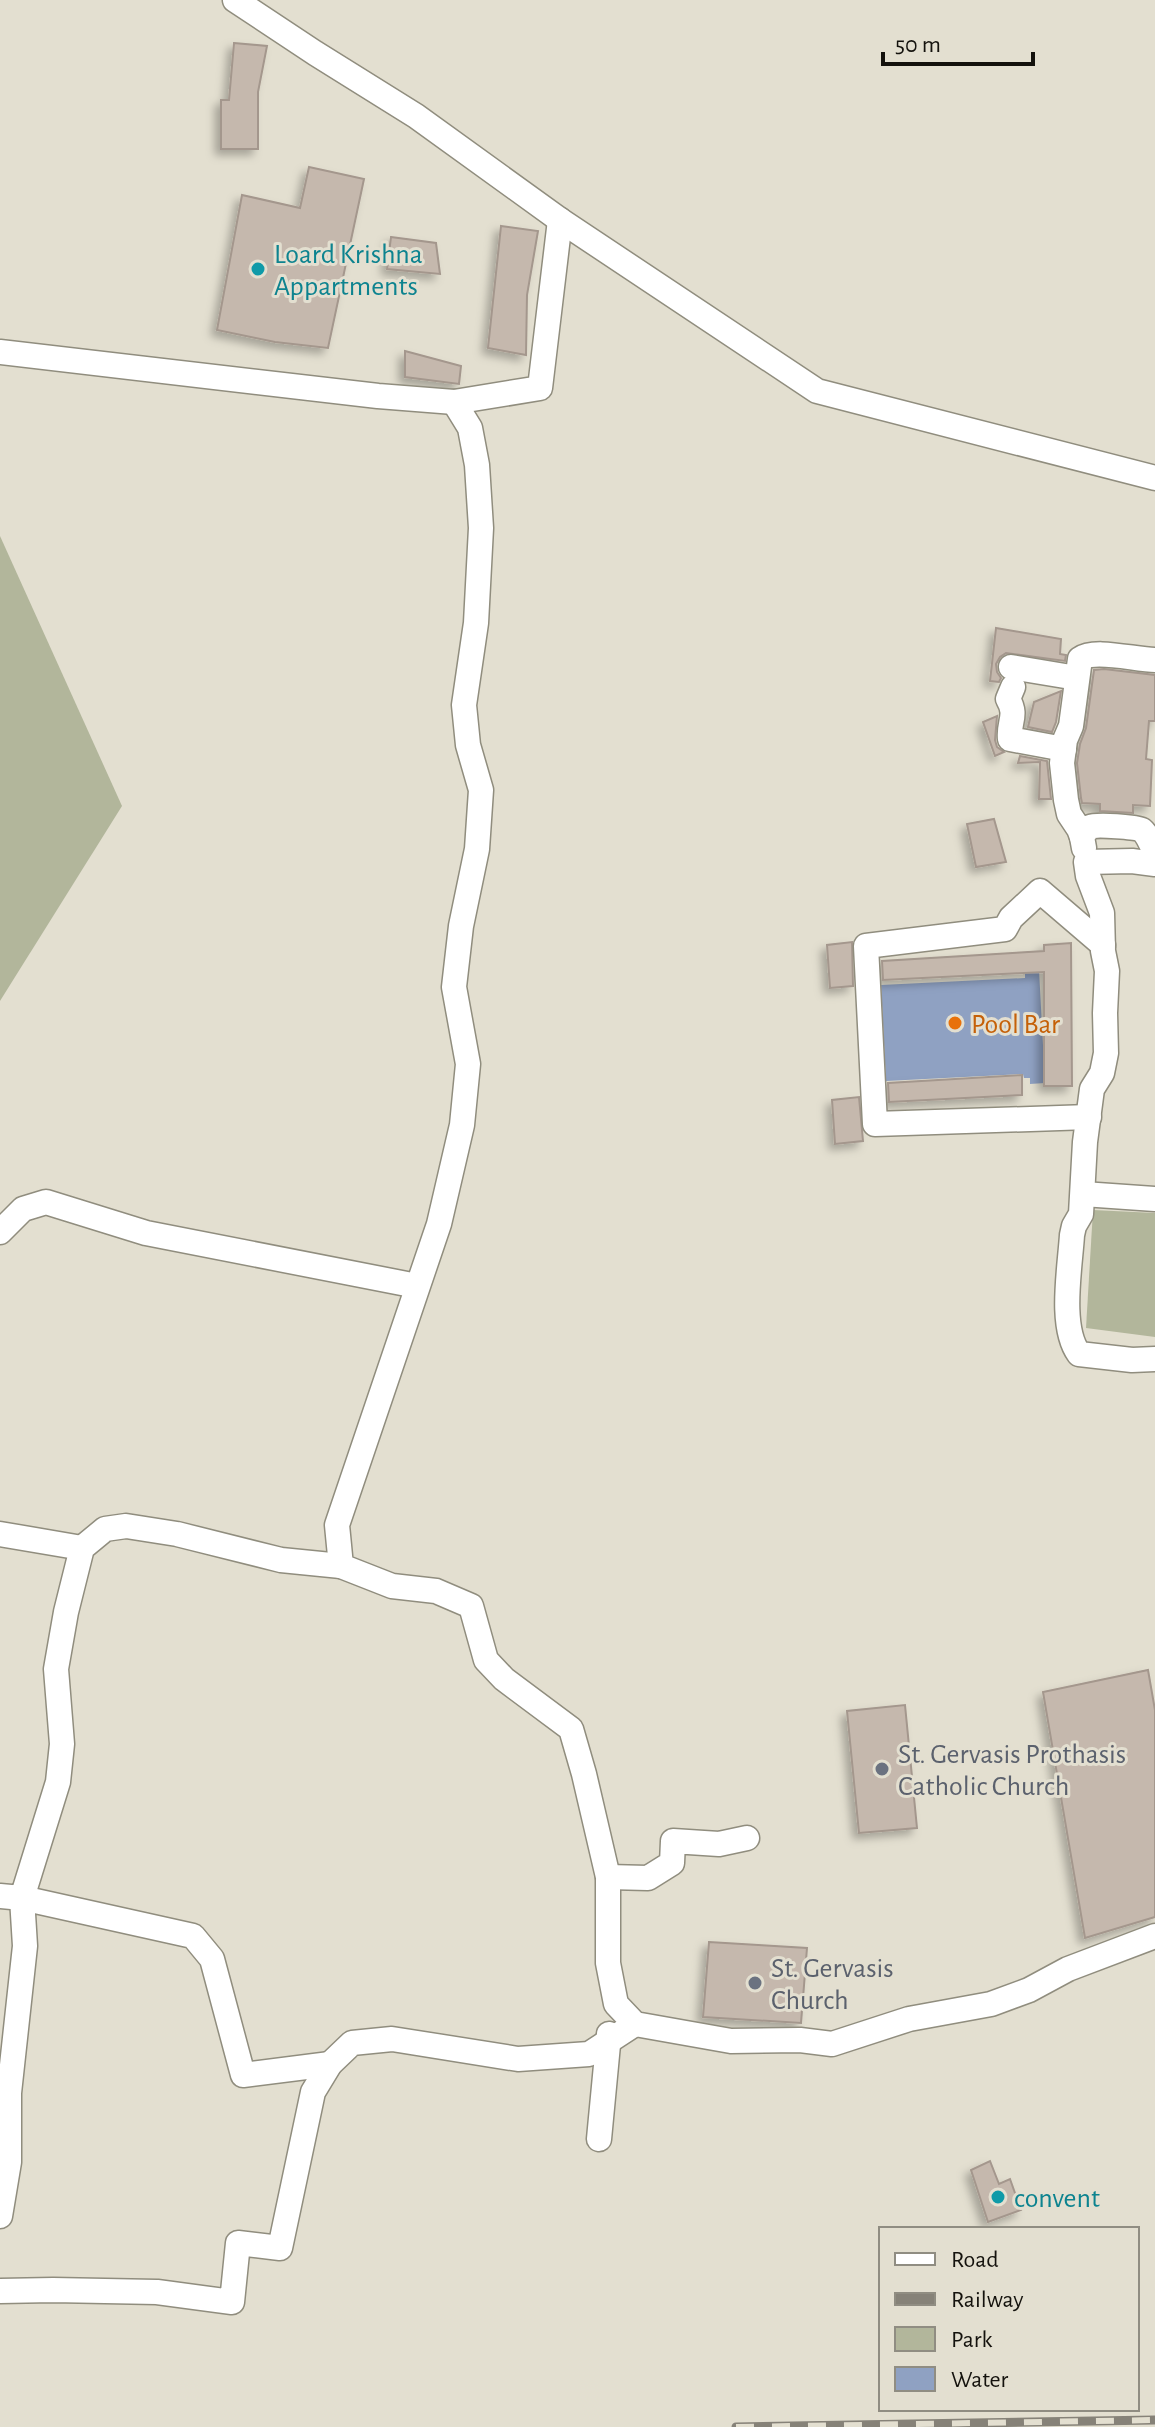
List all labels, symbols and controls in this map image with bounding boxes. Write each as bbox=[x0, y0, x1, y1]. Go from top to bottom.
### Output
scale bar bbox=[883, 16, 1033, 66]
text: 50 m bbox=[895, 33, 941, 57]
place label: Loard Krishna Appartments bbox=[274, 241, 423, 301]
marker: Loard Krishna Appartments bbox=[249, 260, 267, 278]
place label: Pool Bar bbox=[971, 1011, 1060, 1039]
marker: Pool Bar bbox=[946, 1014, 964, 1032]
place label: St. Gervasis Prothasis Catholic Church bbox=[898, 1741, 1126, 1801]
marker: St. Gervasis Prothasis Catholic Church bbox=[873, 1760, 891, 1778]
place label: St. Gervasis Church bbox=[771, 1955, 894, 2015]
marker: St. Gervasis Church bbox=[746, 1974, 764, 1992]
place label: convent bbox=[1014, 2185, 1100, 2213]
marker: convent bbox=[989, 2188, 1007, 2206]
legend bbox=[879, 2227, 1139, 2411]
text: Road bbox=[951, 2248, 999, 2272]
text: Railway bbox=[951, 2288, 1023, 2312]
text: Park bbox=[951, 2328, 992, 2352]
text: Water bbox=[951, 2368, 1009, 2392]

